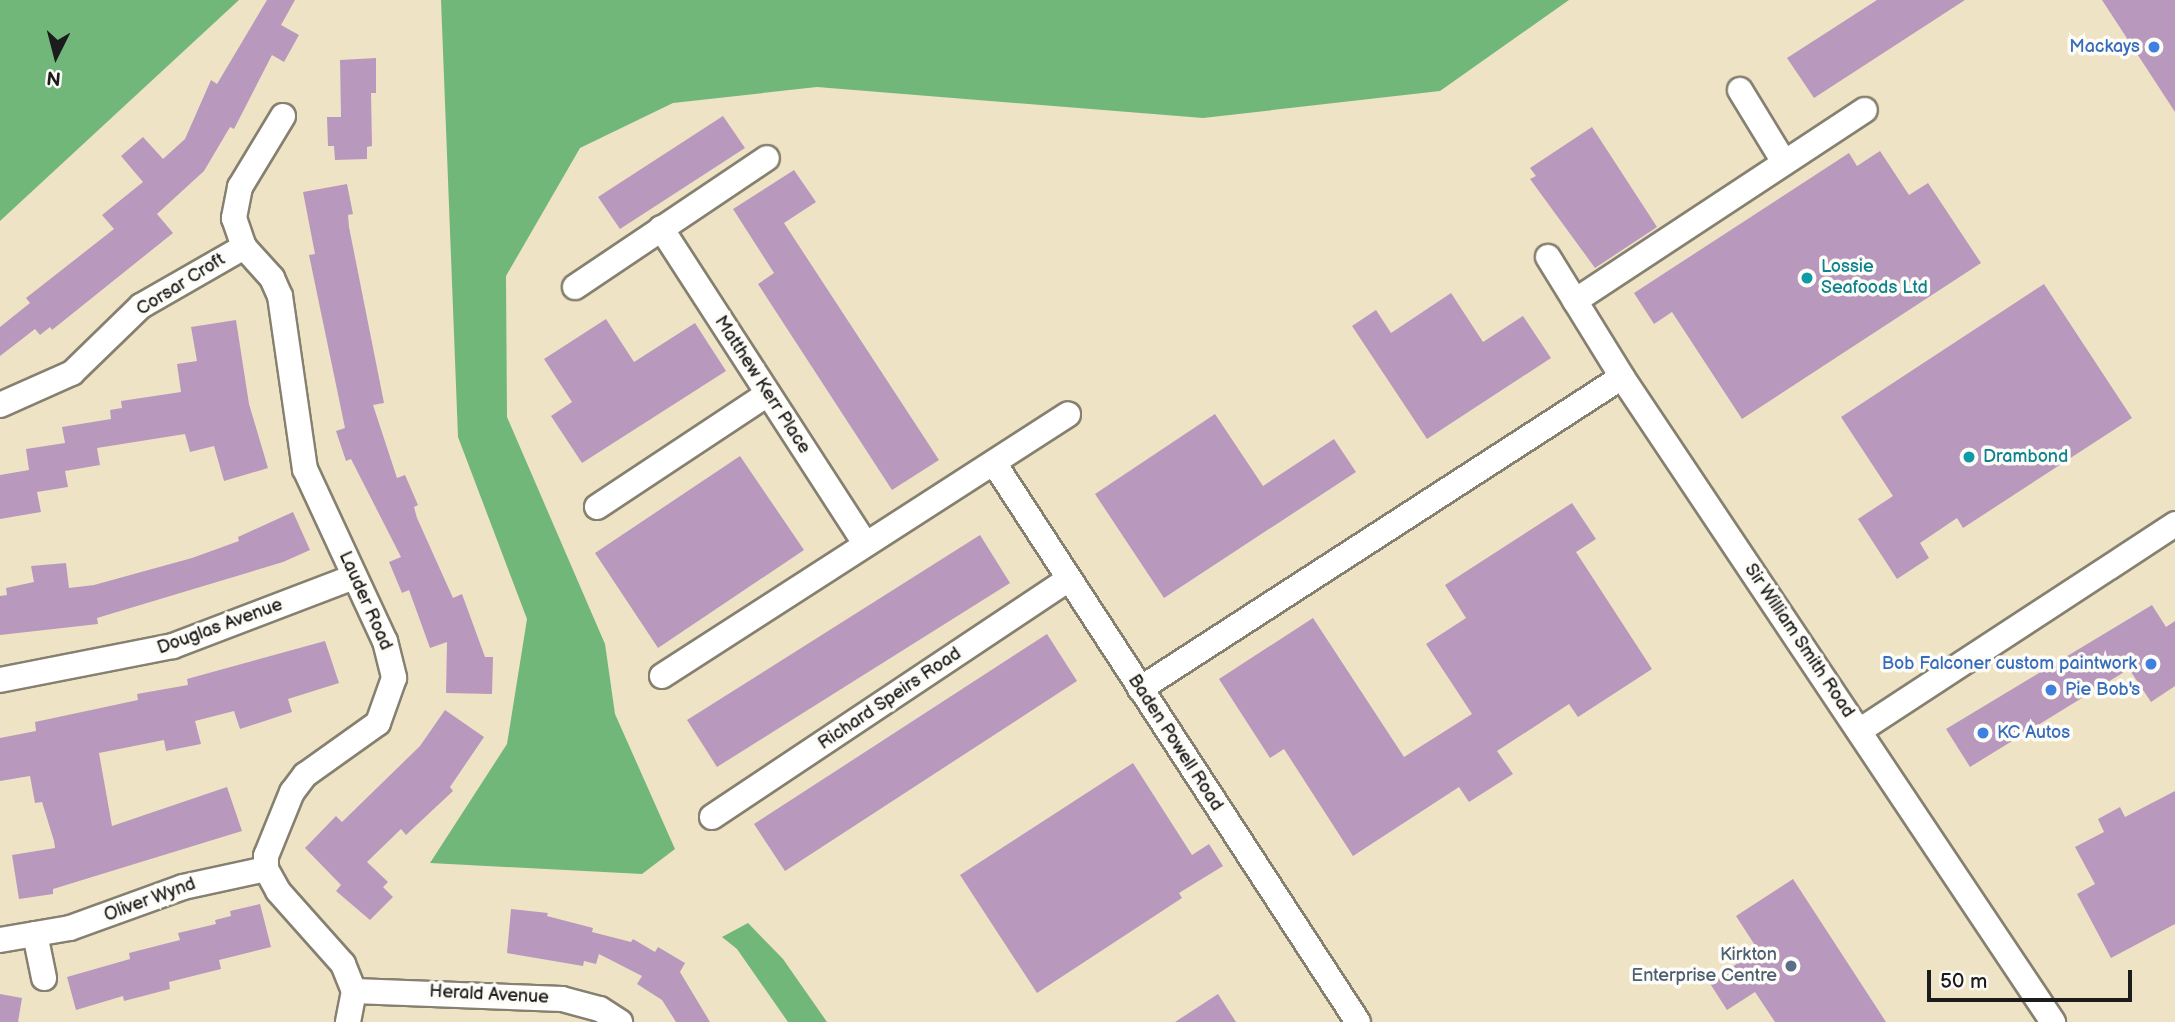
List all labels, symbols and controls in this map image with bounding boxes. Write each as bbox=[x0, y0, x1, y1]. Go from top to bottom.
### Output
north arrow bbox=[21, 21, 91, 91]
place label: Mackays bbox=[2069, 36, 2140, 58]
marker: Mackays bbox=[2146, 39, 2162, 55]
text: N bbox=[45, 65, 62, 90]
street label: Corsar Croft bbox=[133, 249, 229, 321]
place label: Lossie Seafoods Ltd bbox=[1821, 257, 1928, 300]
marker: Lossie Seafoods Ltd bbox=[1799, 270, 1815, 286]
street label: Matthew Kerr Place bbox=[709, 312, 815, 458]
place label: Drambond bbox=[1983, 446, 2068, 468]
marker: Drambond bbox=[1961, 449, 1977, 465]
street label: Lauder Road bbox=[334, 548, 396, 654]
street label: Sir William Smith Road bbox=[1739, 559, 1859, 723]
street label: Douglas Avenue bbox=[154, 594, 286, 660]
street label: Richard Speirs Road bbox=[814, 643, 966, 755]
place label: Bob Falconer custom paintwork bbox=[1882, 653, 2137, 675]
marker: Bob Falconer custom paintwork bbox=[2143, 656, 2159, 672]
street label: Baden Powell Road bbox=[1123, 671, 1227, 815]
place label: Pie Bob's bbox=[2065, 679, 2140, 701]
marker: Pie Bob's bbox=[2043, 682, 2059, 698]
place label: KC Autos bbox=[1997, 722, 2070, 744]
marker: KC Autos bbox=[1975, 725, 1991, 741]
street label: Oliver Wynd bbox=[101, 873, 199, 927]
place label: Kirkton Enterprise Centre bbox=[1631, 945, 1777, 988]
scale bar bbox=[1930, 956, 2135, 1000]
marker: Kirkton Enterprise Centre bbox=[1783, 958, 1799, 974]
text: 50 m bbox=[1940, 969, 1987, 994]
street label: Herald Avenue bbox=[429, 981, 549, 1009]

